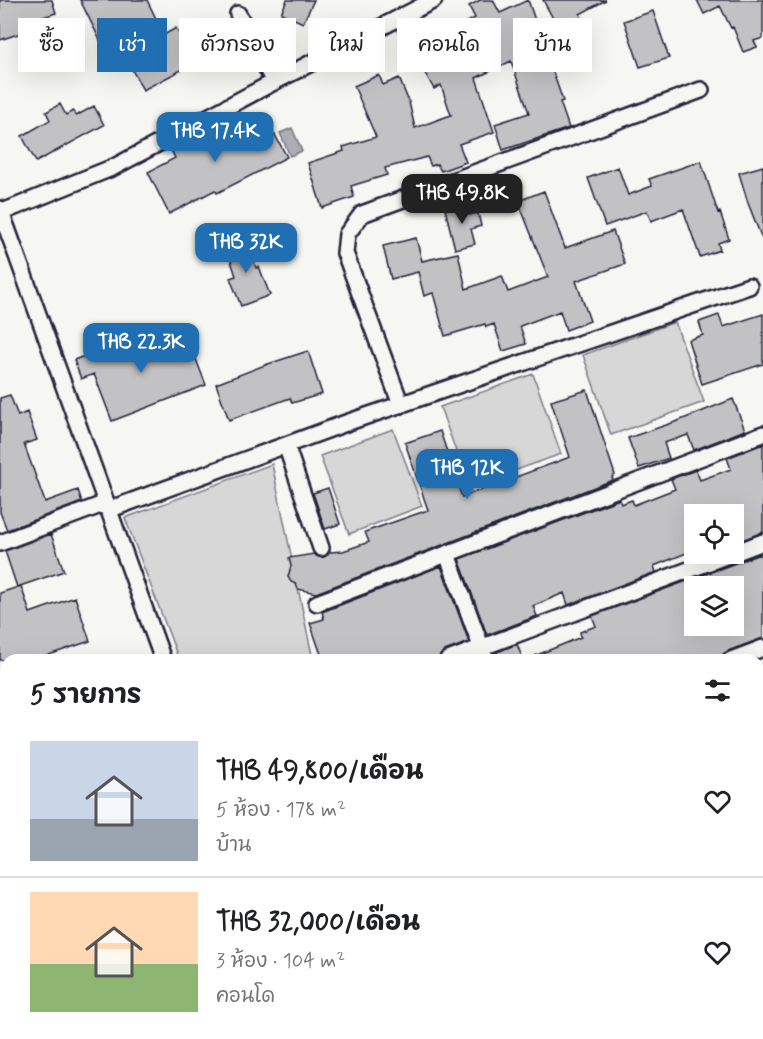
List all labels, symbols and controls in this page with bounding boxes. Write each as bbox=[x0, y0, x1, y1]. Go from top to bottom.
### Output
chip: ซื้อ bbox=[18, 18, 85, 72]
chip: เช่า bbox=[97, 18, 167, 72]
chip: ตัวกรอง bbox=[179, 18, 296, 72]
chip: ใหม่ bbox=[308, 18, 385, 72]
chip: คอนโด bbox=[397, 18, 501, 72]
chip: บ้าน bbox=[513, 18, 592, 72]
pin: THB 17.4K bbox=[146, 112, 284, 163]
text: THB 17.4K bbox=[171, 118, 259, 145]
pin: THB 49.8K bbox=[393, 174, 531, 225]
text: THB 49.8K bbox=[415, 180, 509, 207]
pin: THB 32K bbox=[191, 223, 301, 274]
text: THB 32K bbox=[209, 229, 283, 256]
pin: THB 22.3K bbox=[72, 323, 210, 374]
text: THB 22.3K bbox=[97, 329, 185, 356]
pin: THB 12K bbox=[412, 449, 522, 500]
text: THB 12K bbox=[430, 455, 504, 482]
map controls bbox=[684, 504, 744, 636]
button: locate bbox=[684, 504, 744, 564]
button: layers bbox=[684, 576, 744, 636]
icon: filters bbox=[701, 674, 734, 707]
text: 5 รายการ bbox=[30, 679, 141, 713]
text: THB 49,800/เดือน bbox=[216, 755, 424, 789]
icon: home bbox=[78, 765, 150, 837]
icon: heart bbox=[701, 785, 734, 818]
text: 5 ห้อง · 178 m² bbox=[216, 797, 346, 824]
text: บ้าน bbox=[216, 832, 251, 859]
text: THB 32,000/เดือน bbox=[216, 906, 420, 940]
icon: home bbox=[78, 916, 150, 988]
icon: heart bbox=[701, 936, 734, 969]
text: 3 ห้อง · 104 m² bbox=[216, 948, 345, 975]
text: คอนโด bbox=[216, 983, 275, 1010]

